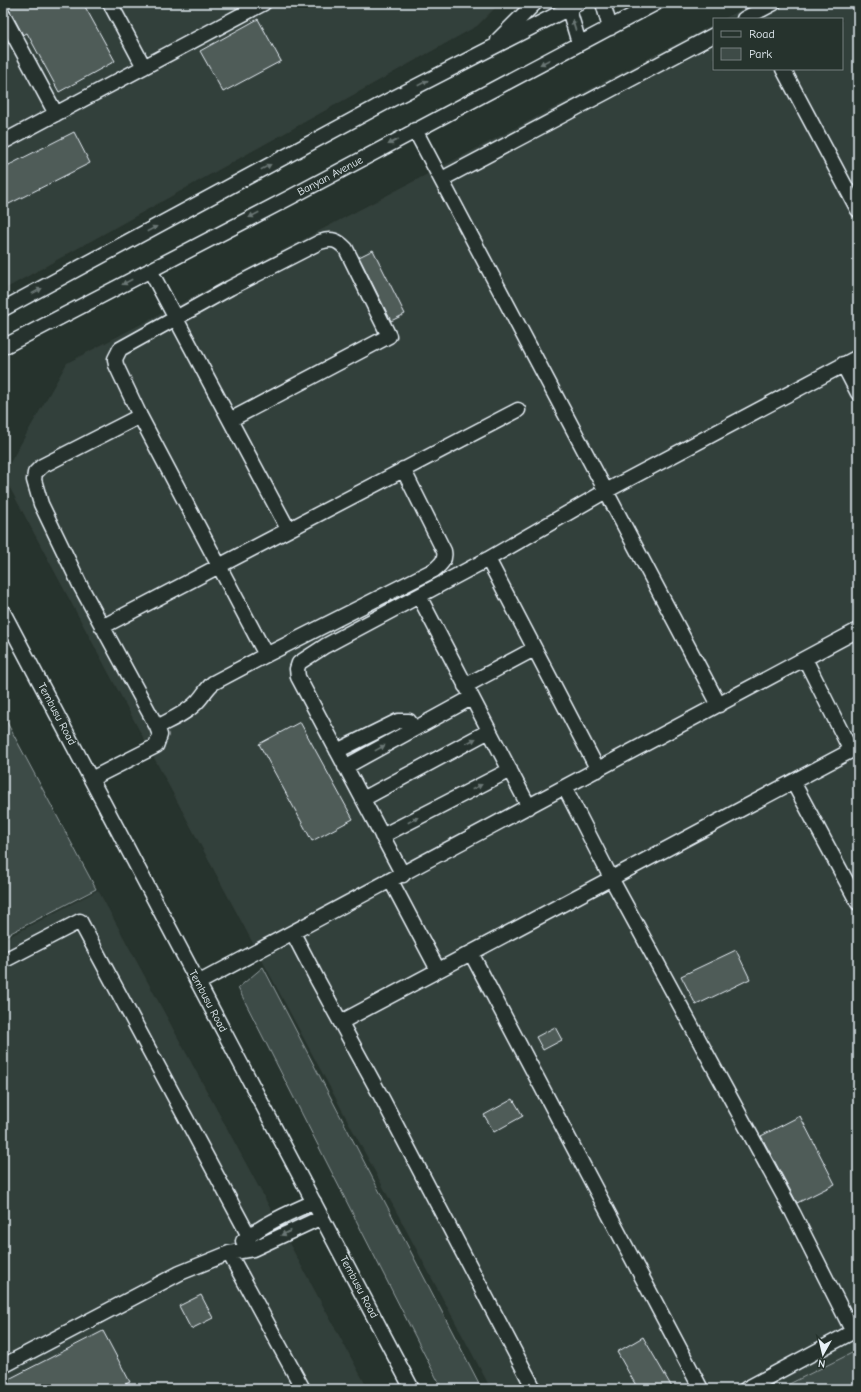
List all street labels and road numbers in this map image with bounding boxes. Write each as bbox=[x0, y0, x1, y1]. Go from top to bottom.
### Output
street label: Banyan Avenue bbox=[295, 153, 365, 199]
street label: Tembusu Road bbox=[35, 681, 79, 747]
street label: Tembusu Road bbox=[186, 968, 230, 1034]
street label: Tembusu Road bbox=[337, 1254, 381, 1320]

